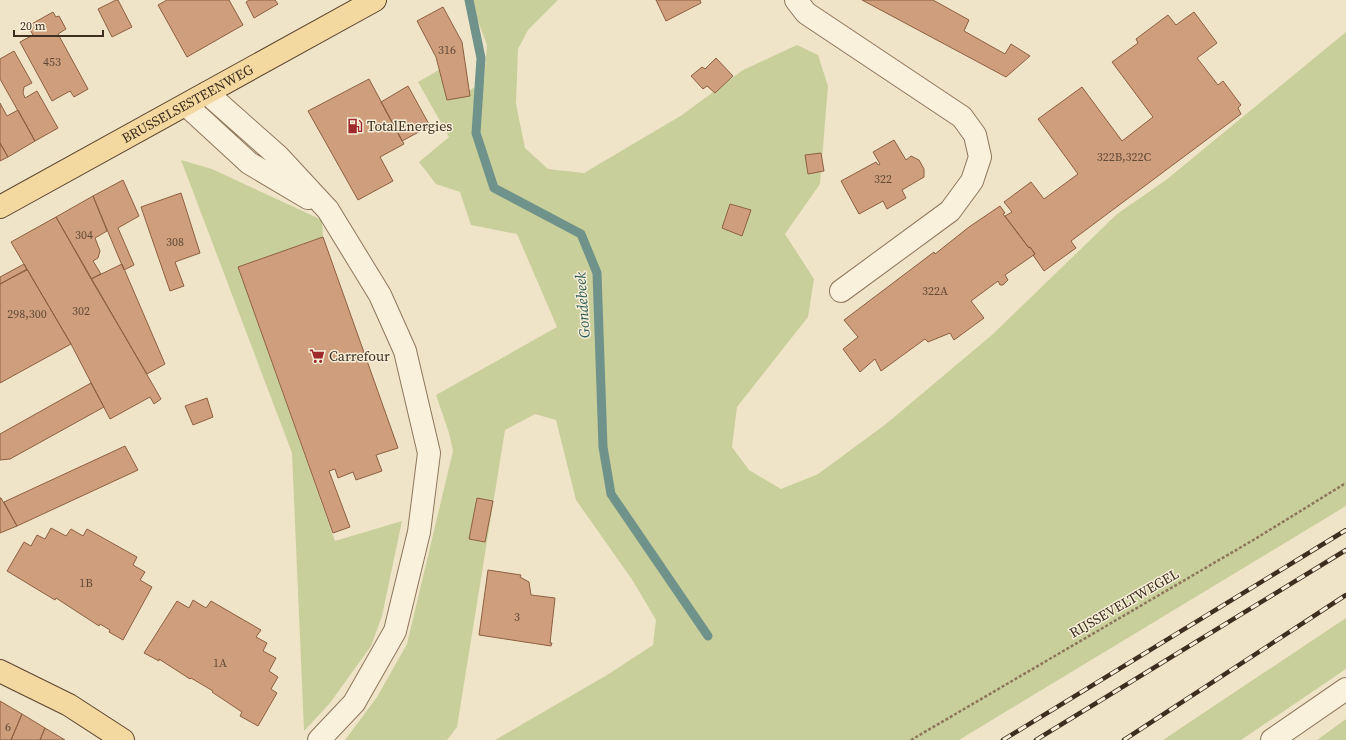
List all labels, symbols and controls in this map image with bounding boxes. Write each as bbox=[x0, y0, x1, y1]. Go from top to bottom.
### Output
scale bar bbox=[14, 12, 103, 38]
text: 20 m bbox=[20, 18, 46, 34]
house number: 316 bbox=[438, 42, 456, 58]
house number: 453 bbox=[43, 54, 61, 70]
street label: BRUSSELSESTEENWEG bbox=[118, 59, 257, 148]
place label: TotalEnergies bbox=[367, 116, 452, 136]
fuel station icon: TotalEnergies bbox=[346, 117, 364, 135]
house number: 322B,322C bbox=[1097, 149, 1152, 165]
house number: 322 bbox=[874, 171, 892, 187]
house number: 304 bbox=[75, 227, 93, 243]
house number: 308 bbox=[166, 234, 184, 250]
water label: Gondebeek bbox=[569, 270, 595, 339]
house number: 322A bbox=[922, 283, 948, 299]
house number: 302 bbox=[72, 303, 90, 319]
house number: 298,300 bbox=[7, 306, 47, 322]
place label: Carrefour bbox=[329, 346, 390, 366]
supermarket icon: Carrefour bbox=[308, 347, 326, 365]
street label: RIJSSEVELTWEGEL bbox=[1066, 563, 1182, 643]
house number: 1B bbox=[79, 575, 93, 591]
house number: 3 bbox=[514, 609, 520, 625]
house number: 1A bbox=[213, 655, 227, 671]
house number: 6 bbox=[5, 719, 11, 735]

